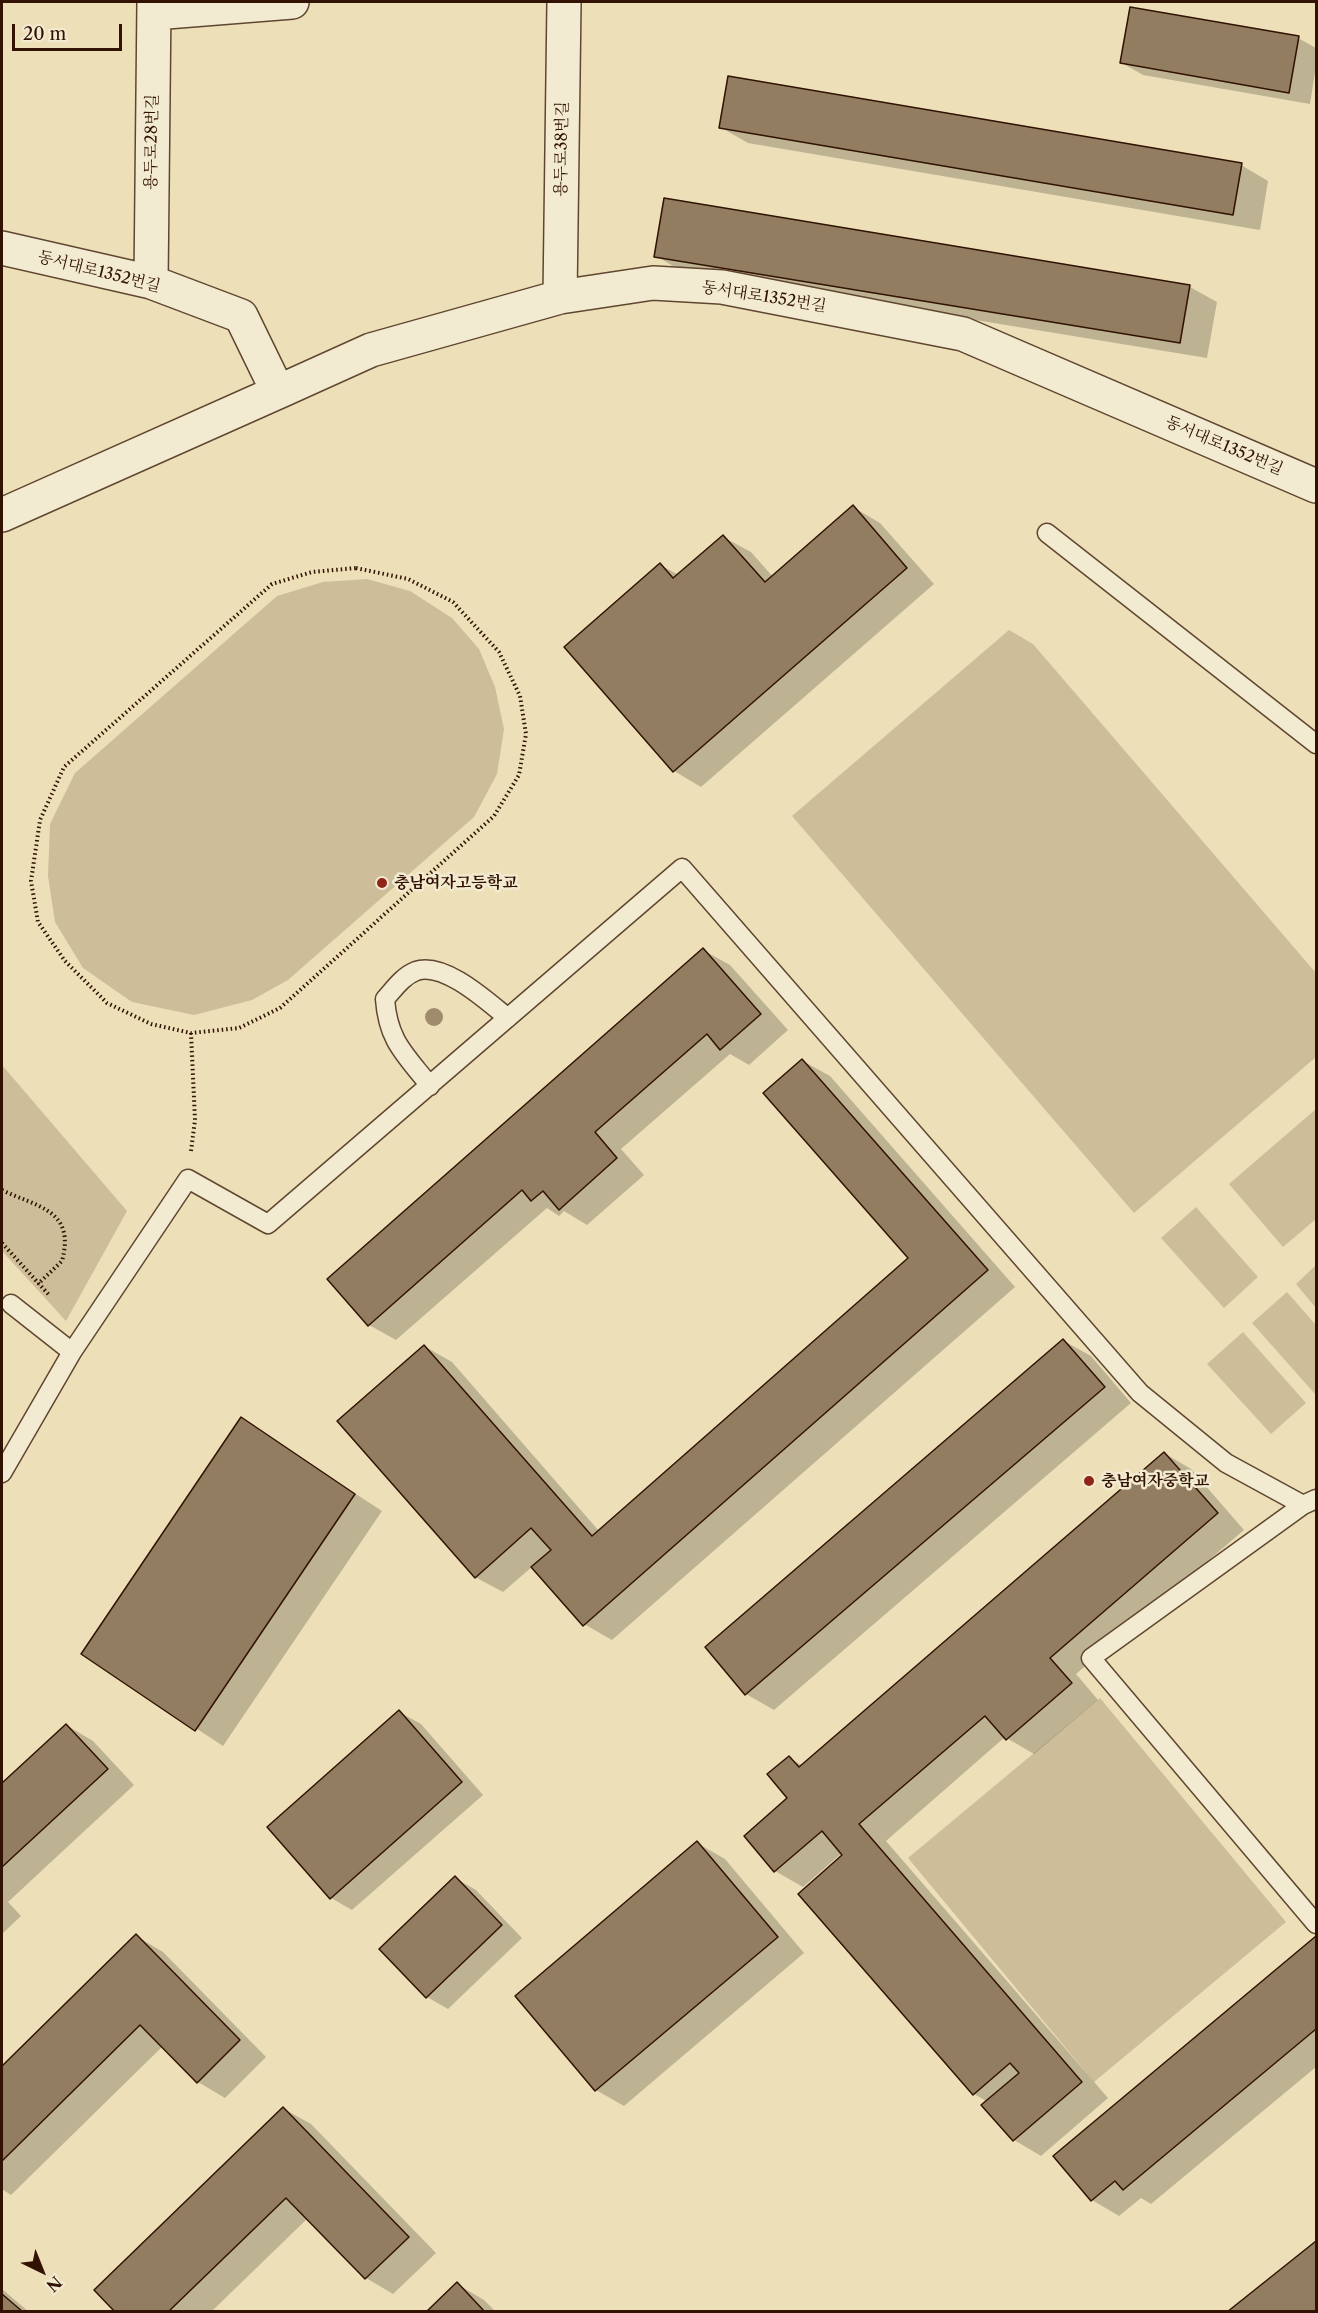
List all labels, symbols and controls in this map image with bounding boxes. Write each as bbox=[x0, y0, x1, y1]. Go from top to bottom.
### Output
scale bar bbox=[15, 12, 124, 50]
text: 20 m bbox=[23, 23, 66, 45]
street label: 용두로28번길 bbox=[142, 94, 162, 190]
street label: 용두로38번길 bbox=[552, 101, 572, 197]
street label: 동서대로1352번길 bbox=[35, 247, 163, 297]
street label: 동서대로1352번길 bbox=[700, 278, 828, 316]
street label: 동서대로1352번길 bbox=[1162, 413, 1286, 479]
place label: 충남여자고등학교 bbox=[394, 873, 518, 893]
marker: 충남여자고등학교 bbox=[375, 876, 389, 890]
place label: 충남여자중학교 bbox=[1101, 1471, 1209, 1491]
marker: 충남여자중학교 bbox=[1082, 1474, 1096, 1488]
north arrow bbox=[12, 2241, 72, 2301]
text: N bbox=[42, 2272, 66, 2296]

